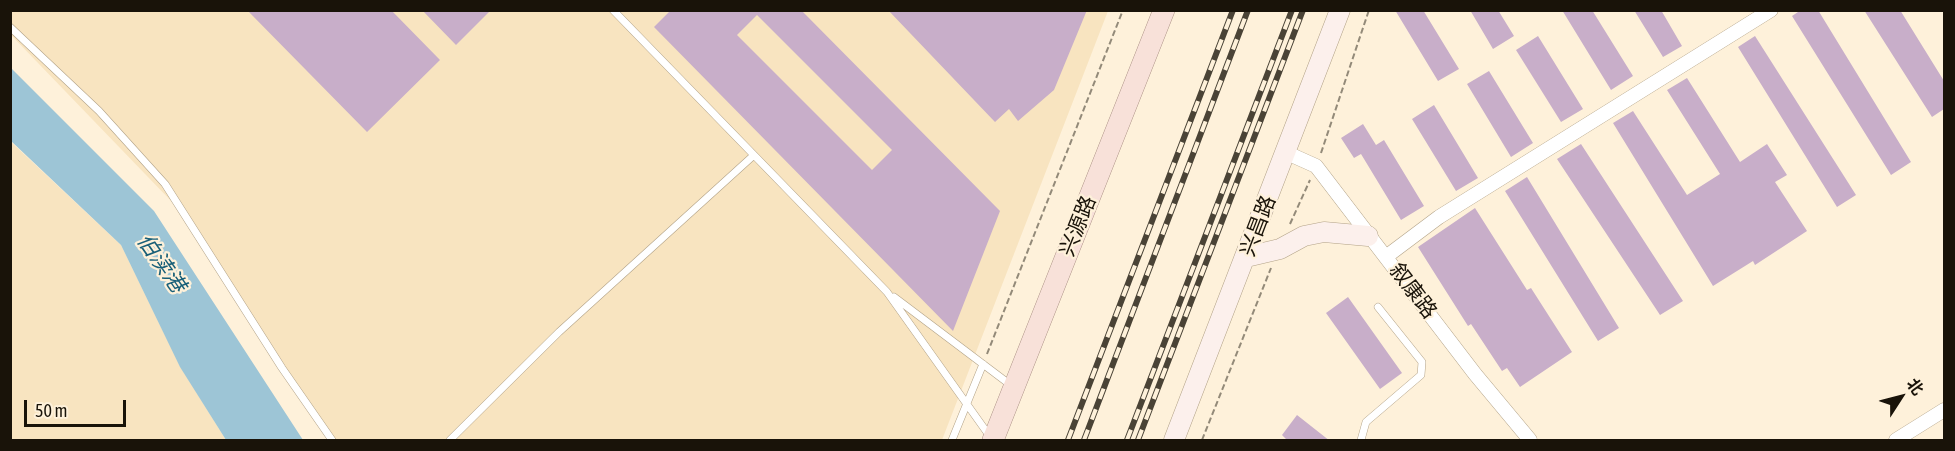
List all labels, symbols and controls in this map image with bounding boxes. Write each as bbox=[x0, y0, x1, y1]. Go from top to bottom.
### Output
street label: 兴源路 bbox=[1055, 192, 1101, 260]
street label: 兴昌路 bbox=[1235, 192, 1281, 260]
water label: 伯渎港 bbox=[131, 228, 191, 298]
street label: 叙康路 bbox=[1384, 258, 1442, 324]
north arrow bbox=[1871, 367, 1931, 427]
text: 北 bbox=[1904, 375, 1928, 398]
scale bar bbox=[27, 388, 129, 426]
text: 50 m bbox=[35, 400, 67, 421]

